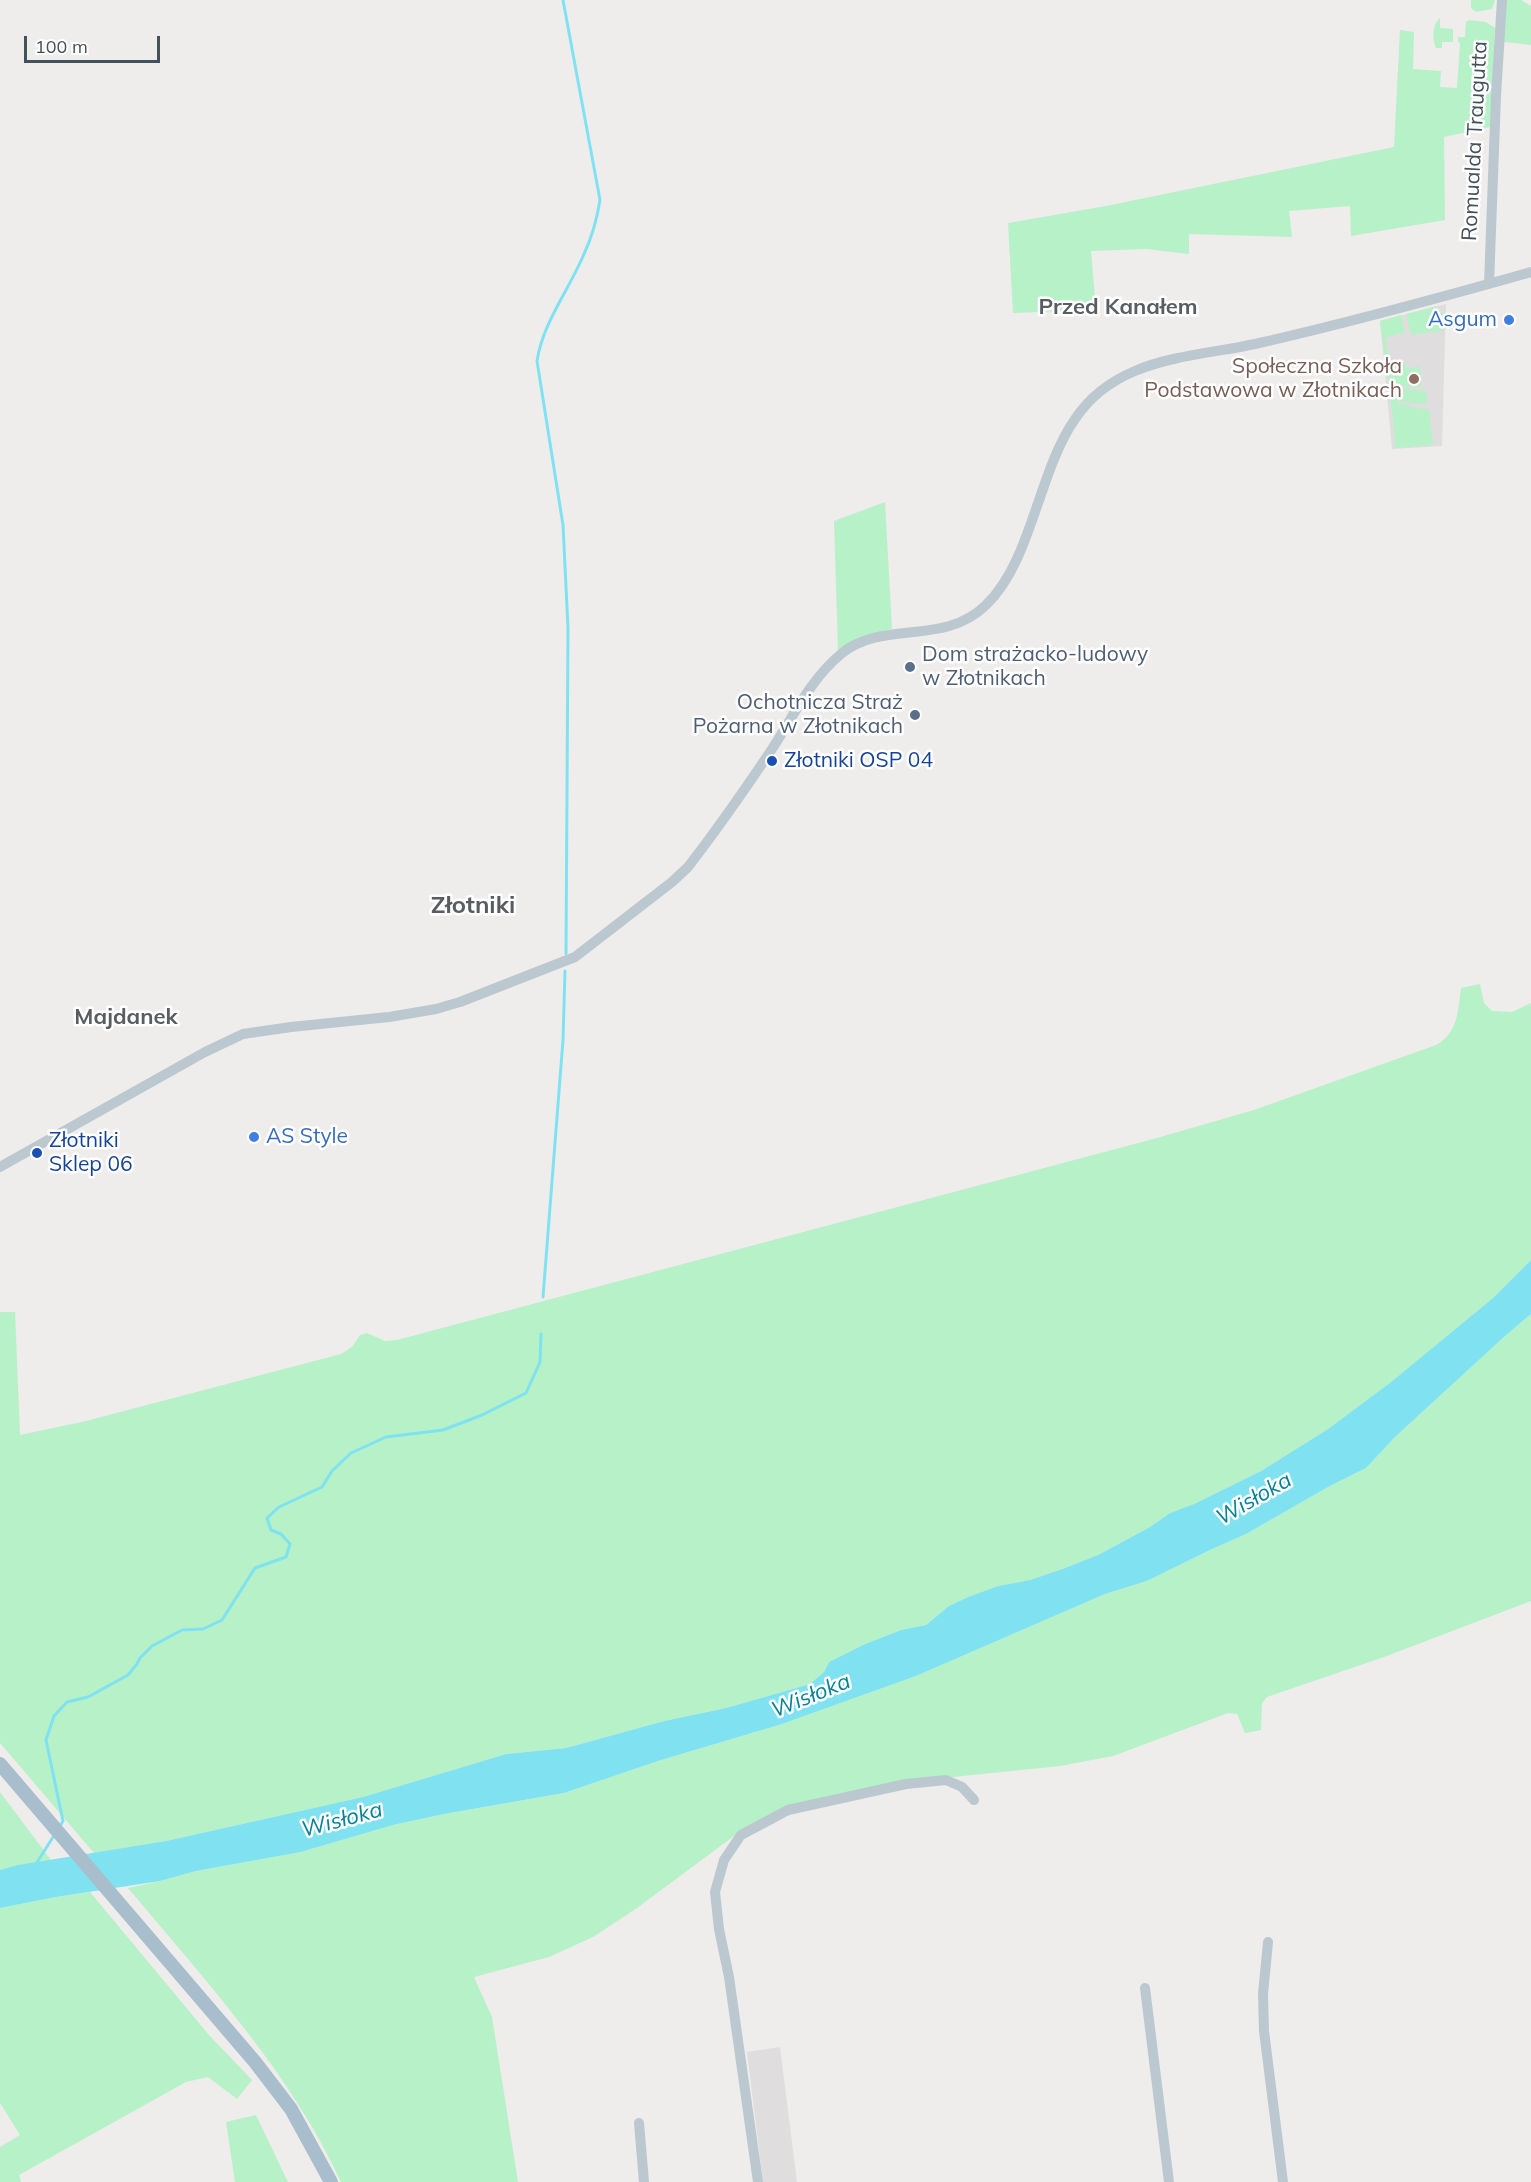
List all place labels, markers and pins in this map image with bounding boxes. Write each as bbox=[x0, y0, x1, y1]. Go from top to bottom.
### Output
place label: Asgum bbox=[1428, 307, 1497, 333]
marker: Asgum bbox=[1502, 313, 1516, 327]
place label: Społeczna Szkoła Podstawowa w Złotnikach bbox=[1144, 354, 1402, 404]
marker: Społeczna Szkoła Podstawowa w Złotnikach bbox=[1407, 372, 1421, 386]
place label: Dom strażacko-ludowy w Złotnikach bbox=[922, 642, 1148, 692]
marker: Dom strażacko-ludowy w Złotnikach bbox=[903, 660, 917, 674]
place label: Ochotnicza Straż Pożarna w Złotnikach bbox=[693, 690, 903, 740]
marker: Ochotnicza Straż Pożarna w Złotnikach bbox=[908, 708, 922, 722]
place label: Złotniki OSP 04 bbox=[784, 748, 933, 774]
marker: Złotniki OSP 04 bbox=[765, 754, 779, 768]
place label: AS Style bbox=[266, 1124, 348, 1150]
place label: Złotniki Sklep 06 bbox=[49, 1128, 133, 1178]
marker: AS Style bbox=[247, 1130, 261, 1144]
marker: Złotniki Sklep 06 bbox=[30, 1146, 44, 1160]

